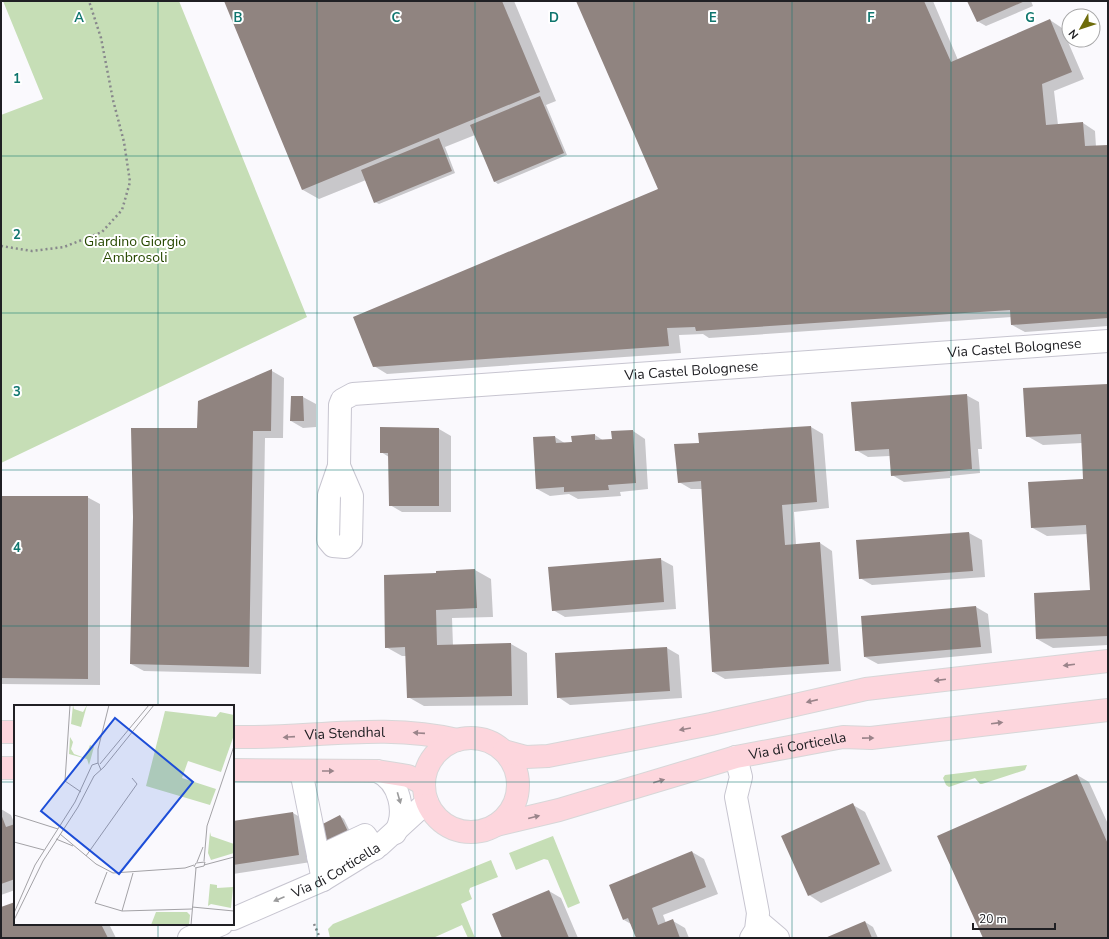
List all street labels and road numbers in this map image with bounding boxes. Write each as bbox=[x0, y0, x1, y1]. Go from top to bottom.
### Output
street label: Via Castel Bolognese bbox=[946, 334, 1082, 362]
street label: Via Castel Bolognese bbox=[623, 357, 759, 385]
street label: Via Stendhal bbox=[303, 723, 386, 745]
street label: Via di Corticella bbox=[746, 728, 848, 765]
street label: Via di Corticella bbox=[288, 838, 384, 903]

